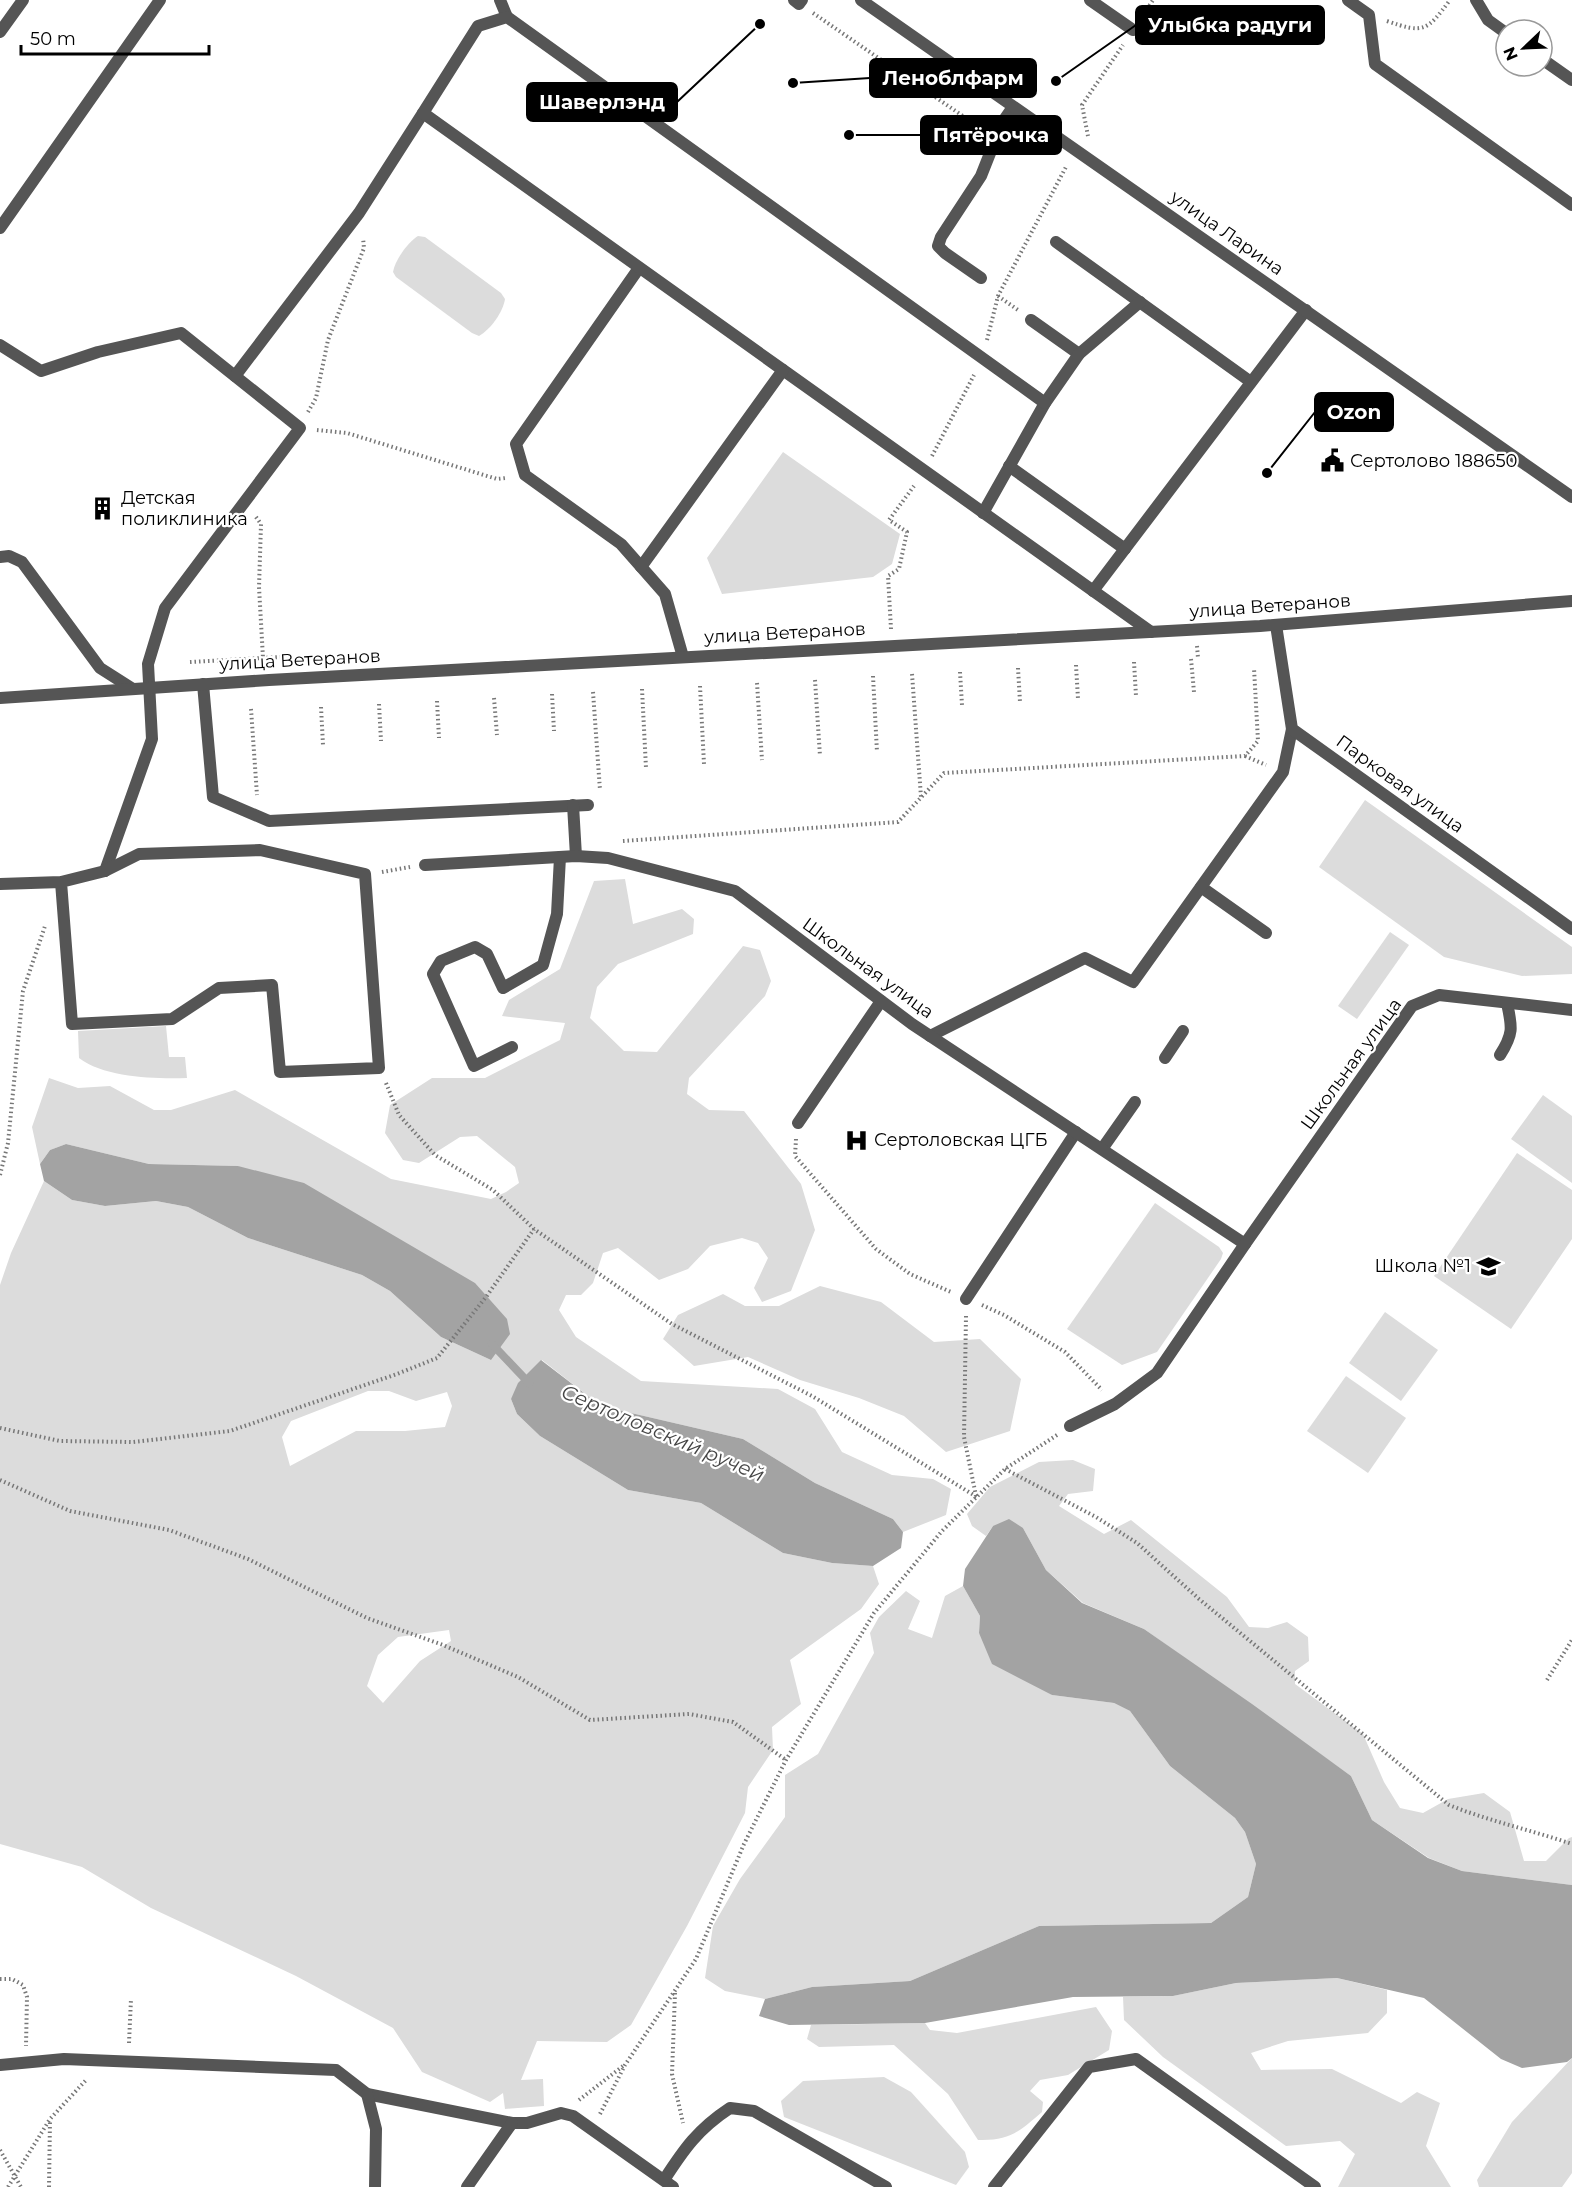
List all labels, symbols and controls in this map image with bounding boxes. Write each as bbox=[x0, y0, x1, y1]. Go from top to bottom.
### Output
callout: Улыбка радуги bbox=[1136, 6, 1324, 44]
text: Улыбка радуги bbox=[1148, 13, 1312, 37]
scale bar bbox=[21, 18, 208, 56]
north arrow bbox=[1494, 18, 1554, 78]
text: 50 m bbox=[30, 28, 76, 50]
text: N bbox=[1499, 44, 1522, 63]
callout: Леноблфарм bbox=[870, 59, 1036, 97]
text: Леноблфарм bbox=[882, 66, 1024, 90]
callout: Шаверлэнд bbox=[527, 83, 677, 121]
text: Шаверлэнд bbox=[539, 90, 665, 114]
callout: Пятёрочка bbox=[921, 116, 1061, 154]
text: Пятёрочка bbox=[933, 123, 1049, 147]
street label: улица Ларина bbox=[1165, 185, 1288, 280]
callout: Ozon bbox=[1315, 393, 1393, 431]
text: Ozon bbox=[1327, 400, 1381, 424]
public building icon: Сертолово 188650 bbox=[1319, 448, 1345, 474]
place label: Сертолово 188650 bbox=[1350, 450, 1518, 472]
place label: Детская поликлиника bbox=[121, 487, 248, 530]
building icon: Детская поликлиника bbox=[90, 495, 116, 521]
street label: улица Ветеранов bbox=[1188, 589, 1351, 623]
street label: улица Ветеранов bbox=[703, 618, 866, 648]
street label: улица Ветеранов bbox=[218, 645, 381, 675]
street label: Парковая улица bbox=[1332, 730, 1468, 838]
street label: Школьная улица bbox=[798, 913, 938, 1023]
street label: Школьная улица bbox=[1296, 994, 1406, 1134]
hospital icon: Сертоловская ЦГБ bbox=[843, 1127, 869, 1153]
place label: Сертоловская ЦГБ bbox=[874, 1129, 1048, 1151]
school or university icon: Школа №1 bbox=[1476, 1253, 1502, 1279]
place label: Школа №1 bbox=[1375, 1255, 1471, 1277]
water label: Сертоловский ручей bbox=[558, 1379, 768, 1487]

